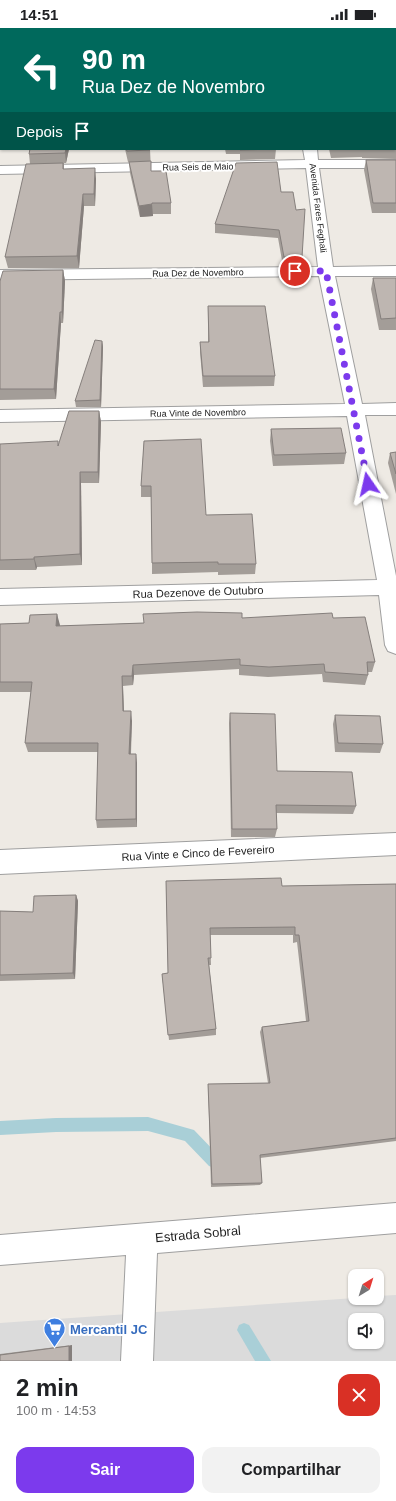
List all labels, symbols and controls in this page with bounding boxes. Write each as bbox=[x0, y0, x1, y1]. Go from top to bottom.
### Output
text: 14:51 bbox=[20, 6, 58, 23]
icon: left bbox=[16, 44, 68, 96]
text: 90 m bbox=[82, 44, 146, 75]
text: Rua Dez de Novembro bbox=[82, 77, 265, 97]
icon: arrive bbox=[71, 120, 93, 142]
text: Depois bbox=[16, 123, 63, 140]
street label: Rua Seis de Maio bbox=[162, 161, 234, 173]
street label: Avenida Fares Feghali bbox=[308, 163, 328, 253]
pin bbox=[278, 254, 312, 288]
icon: arrive bbox=[284, 260, 306, 282]
street label: Rua Dez de Novembro bbox=[152, 267, 244, 279]
street label: Rua Vinte de Novembro bbox=[150, 407, 246, 419]
position arrow bbox=[347, 463, 389, 505]
street label: Rua Dezenove de Outubro bbox=[132, 584, 264, 600]
street label: Rua Vinte e Cinco de Fevereiro bbox=[121, 843, 275, 863]
street label: Estrada Sobral bbox=[155, 1223, 242, 1245]
north arrow bbox=[348, 1269, 384, 1305]
map controls bbox=[348, 1269, 384, 1349]
button: sound bbox=[348, 1313, 384, 1349]
supermarket icon: Mercantil JC bbox=[41, 1316, 67, 1349]
place label: Mercantil JC bbox=[70, 1322, 148, 1337]
text: 2 min bbox=[16, 1374, 79, 1401]
button: close bbox=[338, 1374, 380, 1416]
text: 100 m · 14:53 bbox=[16, 1403, 96, 1418]
button: Sair bbox=[16, 1447, 194, 1493]
button: Compartilhar bbox=[202, 1447, 380, 1493]

